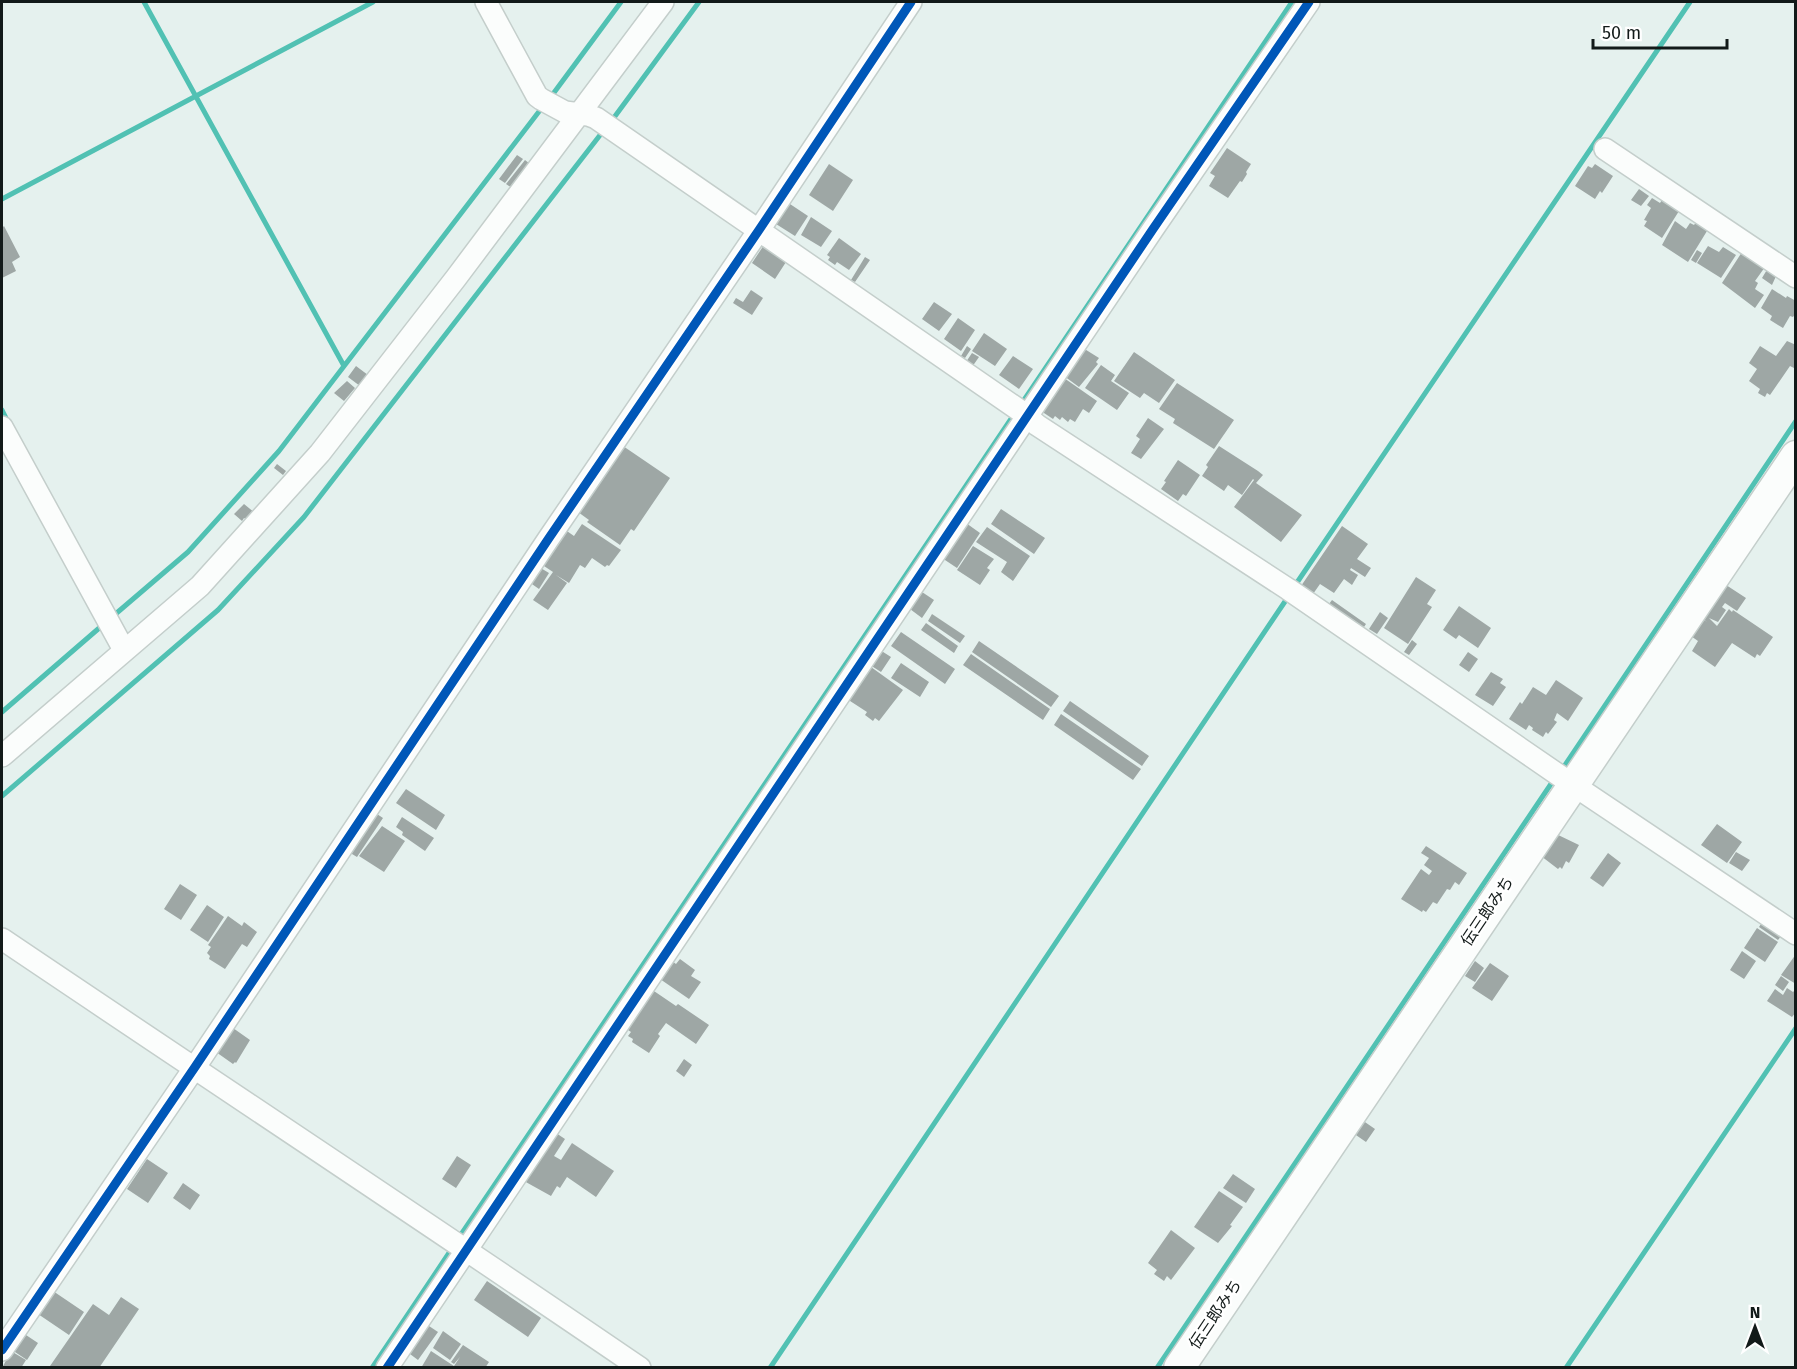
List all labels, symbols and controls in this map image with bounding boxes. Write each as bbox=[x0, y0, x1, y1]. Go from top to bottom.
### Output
scale bar bbox=[1593, 12, 1726, 50]
text: 50 m bbox=[1602, 22, 1641, 44]
street label: 伝三郎みち bbox=[1457, 873, 1517, 949]
street label: 伝三郎みち bbox=[1185, 1276, 1245, 1352]
north arrow bbox=[1725, 1297, 1785, 1357]
text: N bbox=[1750, 1303, 1760, 1322]

